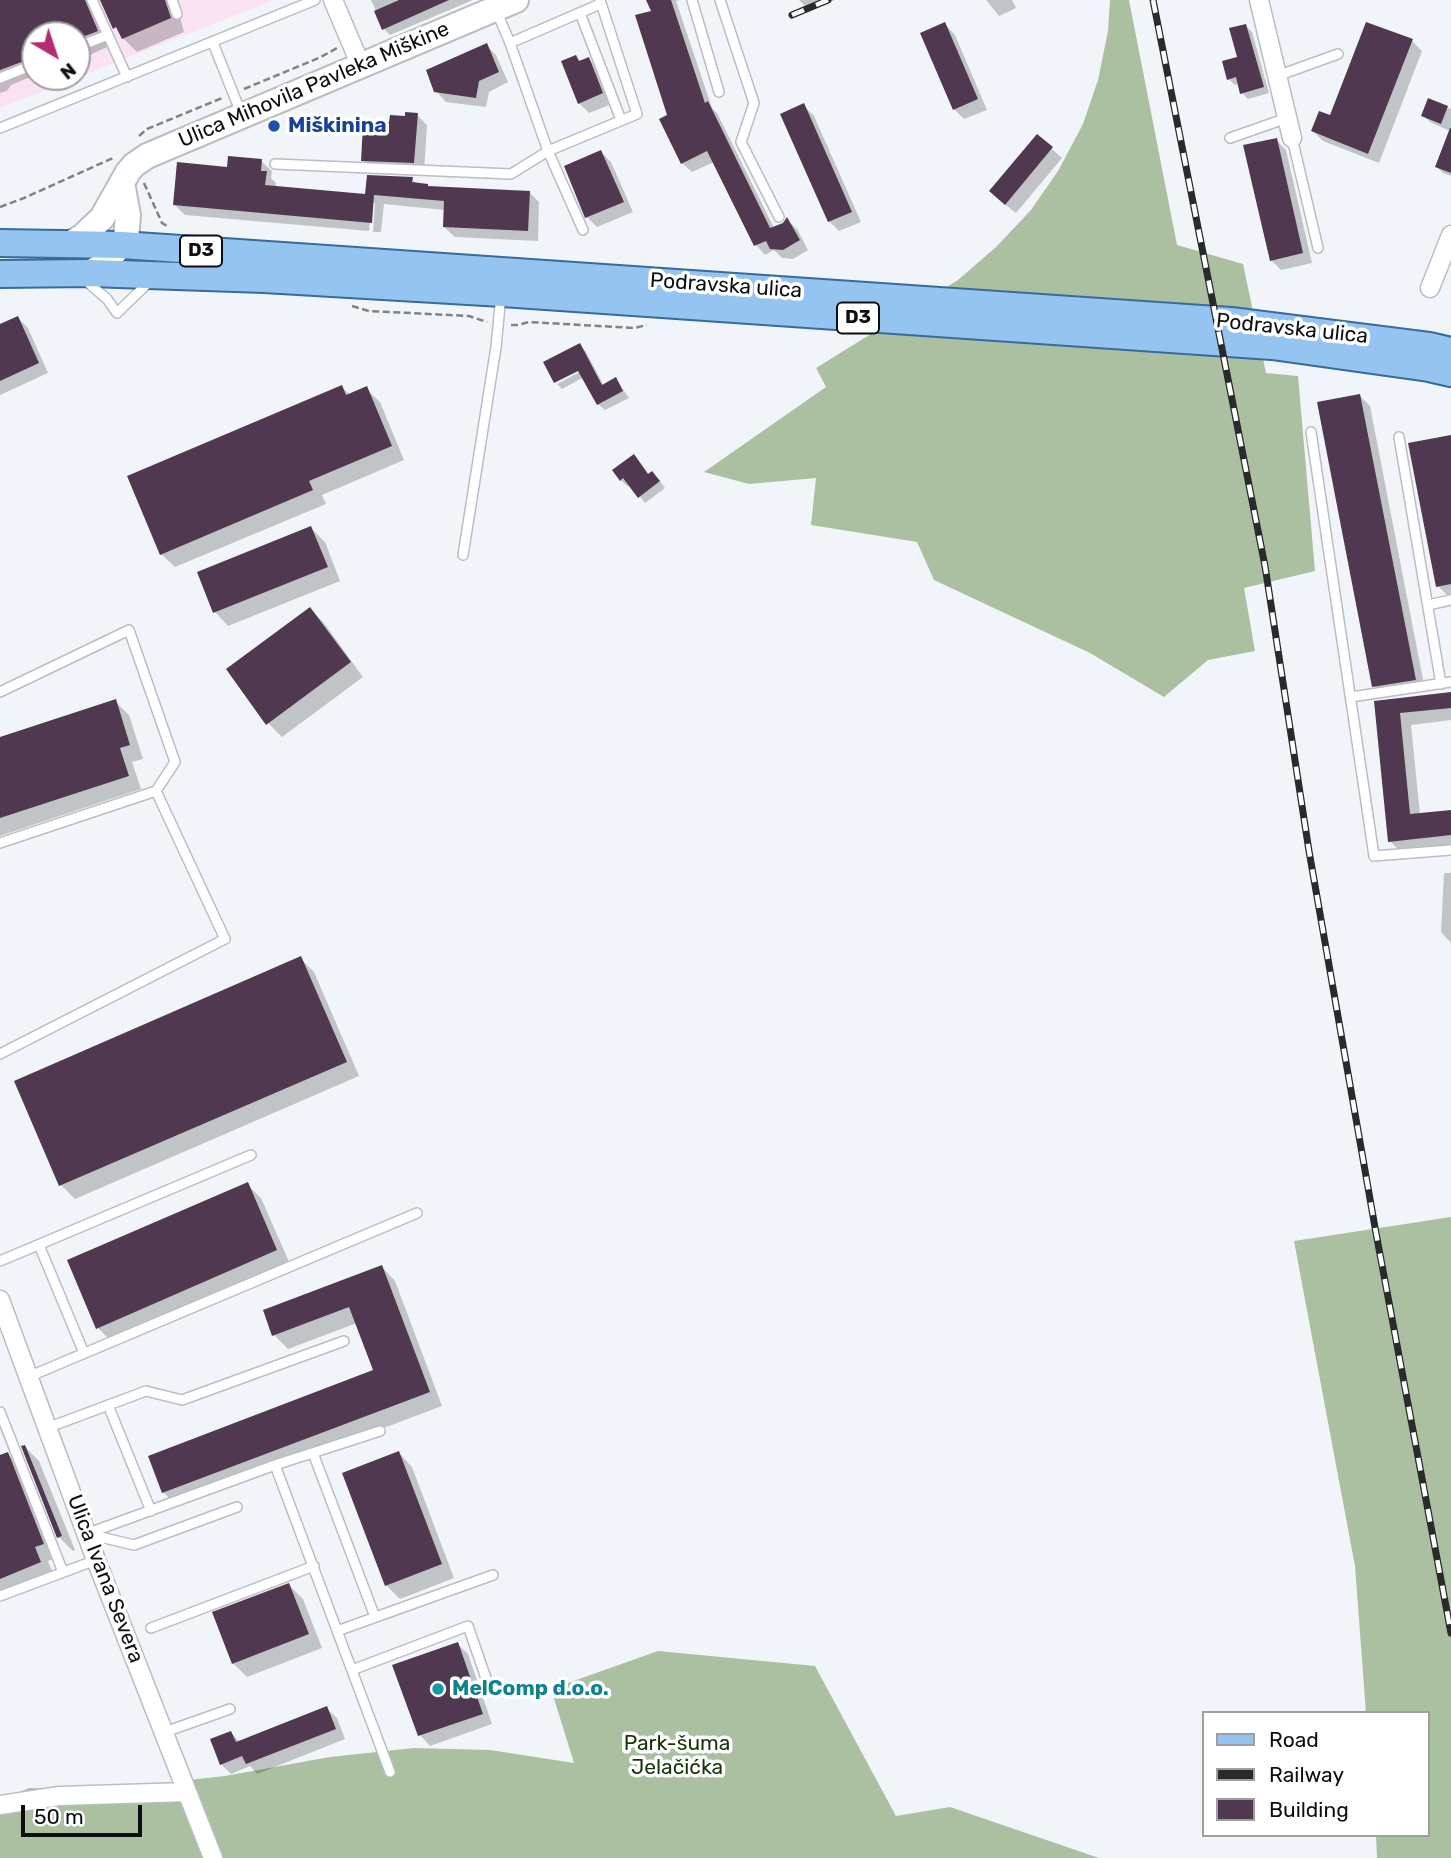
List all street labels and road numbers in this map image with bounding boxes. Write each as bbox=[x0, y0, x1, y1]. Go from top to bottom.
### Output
street label: Ulica Mihovila Pavleka Miškine bbox=[175, 16, 453, 154]
road number: D3 bbox=[180, 235, 222, 266]
street label: Podravska ulica bbox=[649, 268, 803, 304]
road number: D3 bbox=[837, 302, 879, 334]
street label: Podravska ulica bbox=[1215, 309, 1369, 349]
street label: Ulica Ivana Severa bbox=[61, 1491, 149, 1667]

